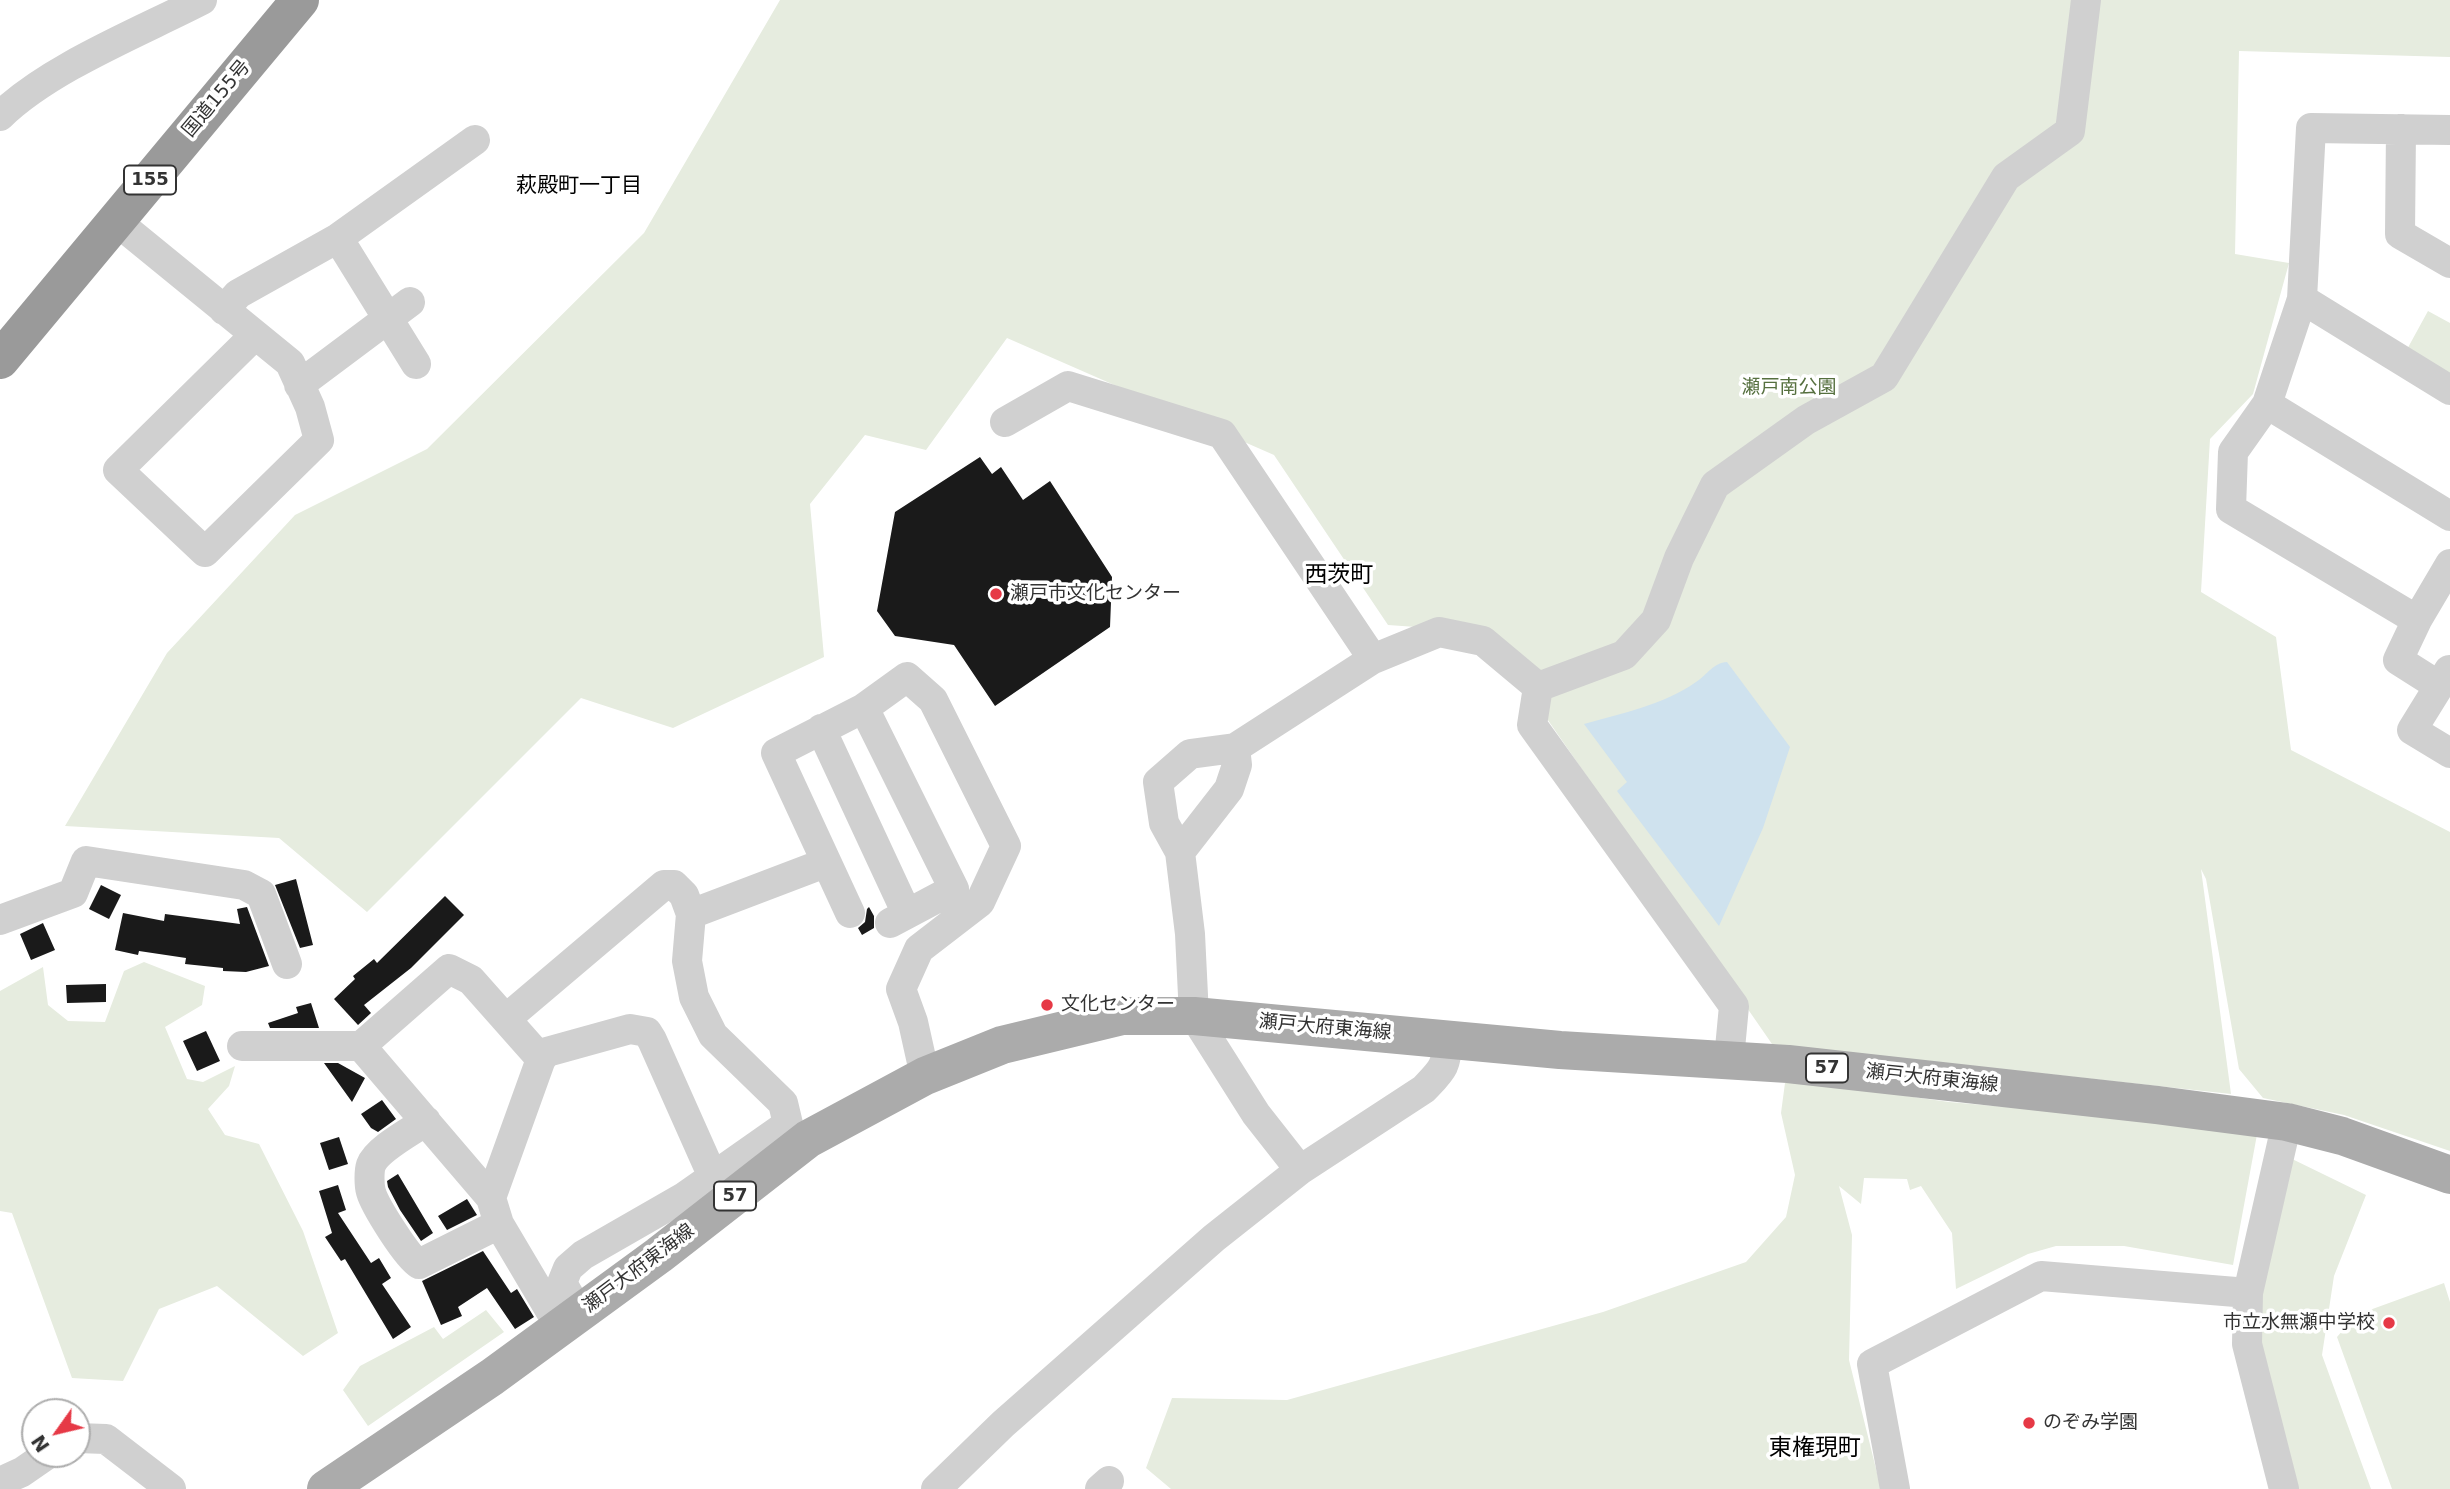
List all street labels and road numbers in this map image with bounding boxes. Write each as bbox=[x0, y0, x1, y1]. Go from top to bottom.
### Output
street label: 国道155号 bbox=[178, 56, 256, 142]
road number: 155 bbox=[124, 166, 176, 195]
street label: 瀬戸大府東海線 bbox=[1258, 1011, 1392, 1045]
road number: 57 bbox=[1806, 1054, 1848, 1083]
street label: 瀬戸大府東海線 bbox=[1865, 1061, 1999, 1097]
road number: 57 bbox=[714, 1182, 756, 1210]
street label: 瀬戸大府東海線 bbox=[579, 1220, 699, 1318]

